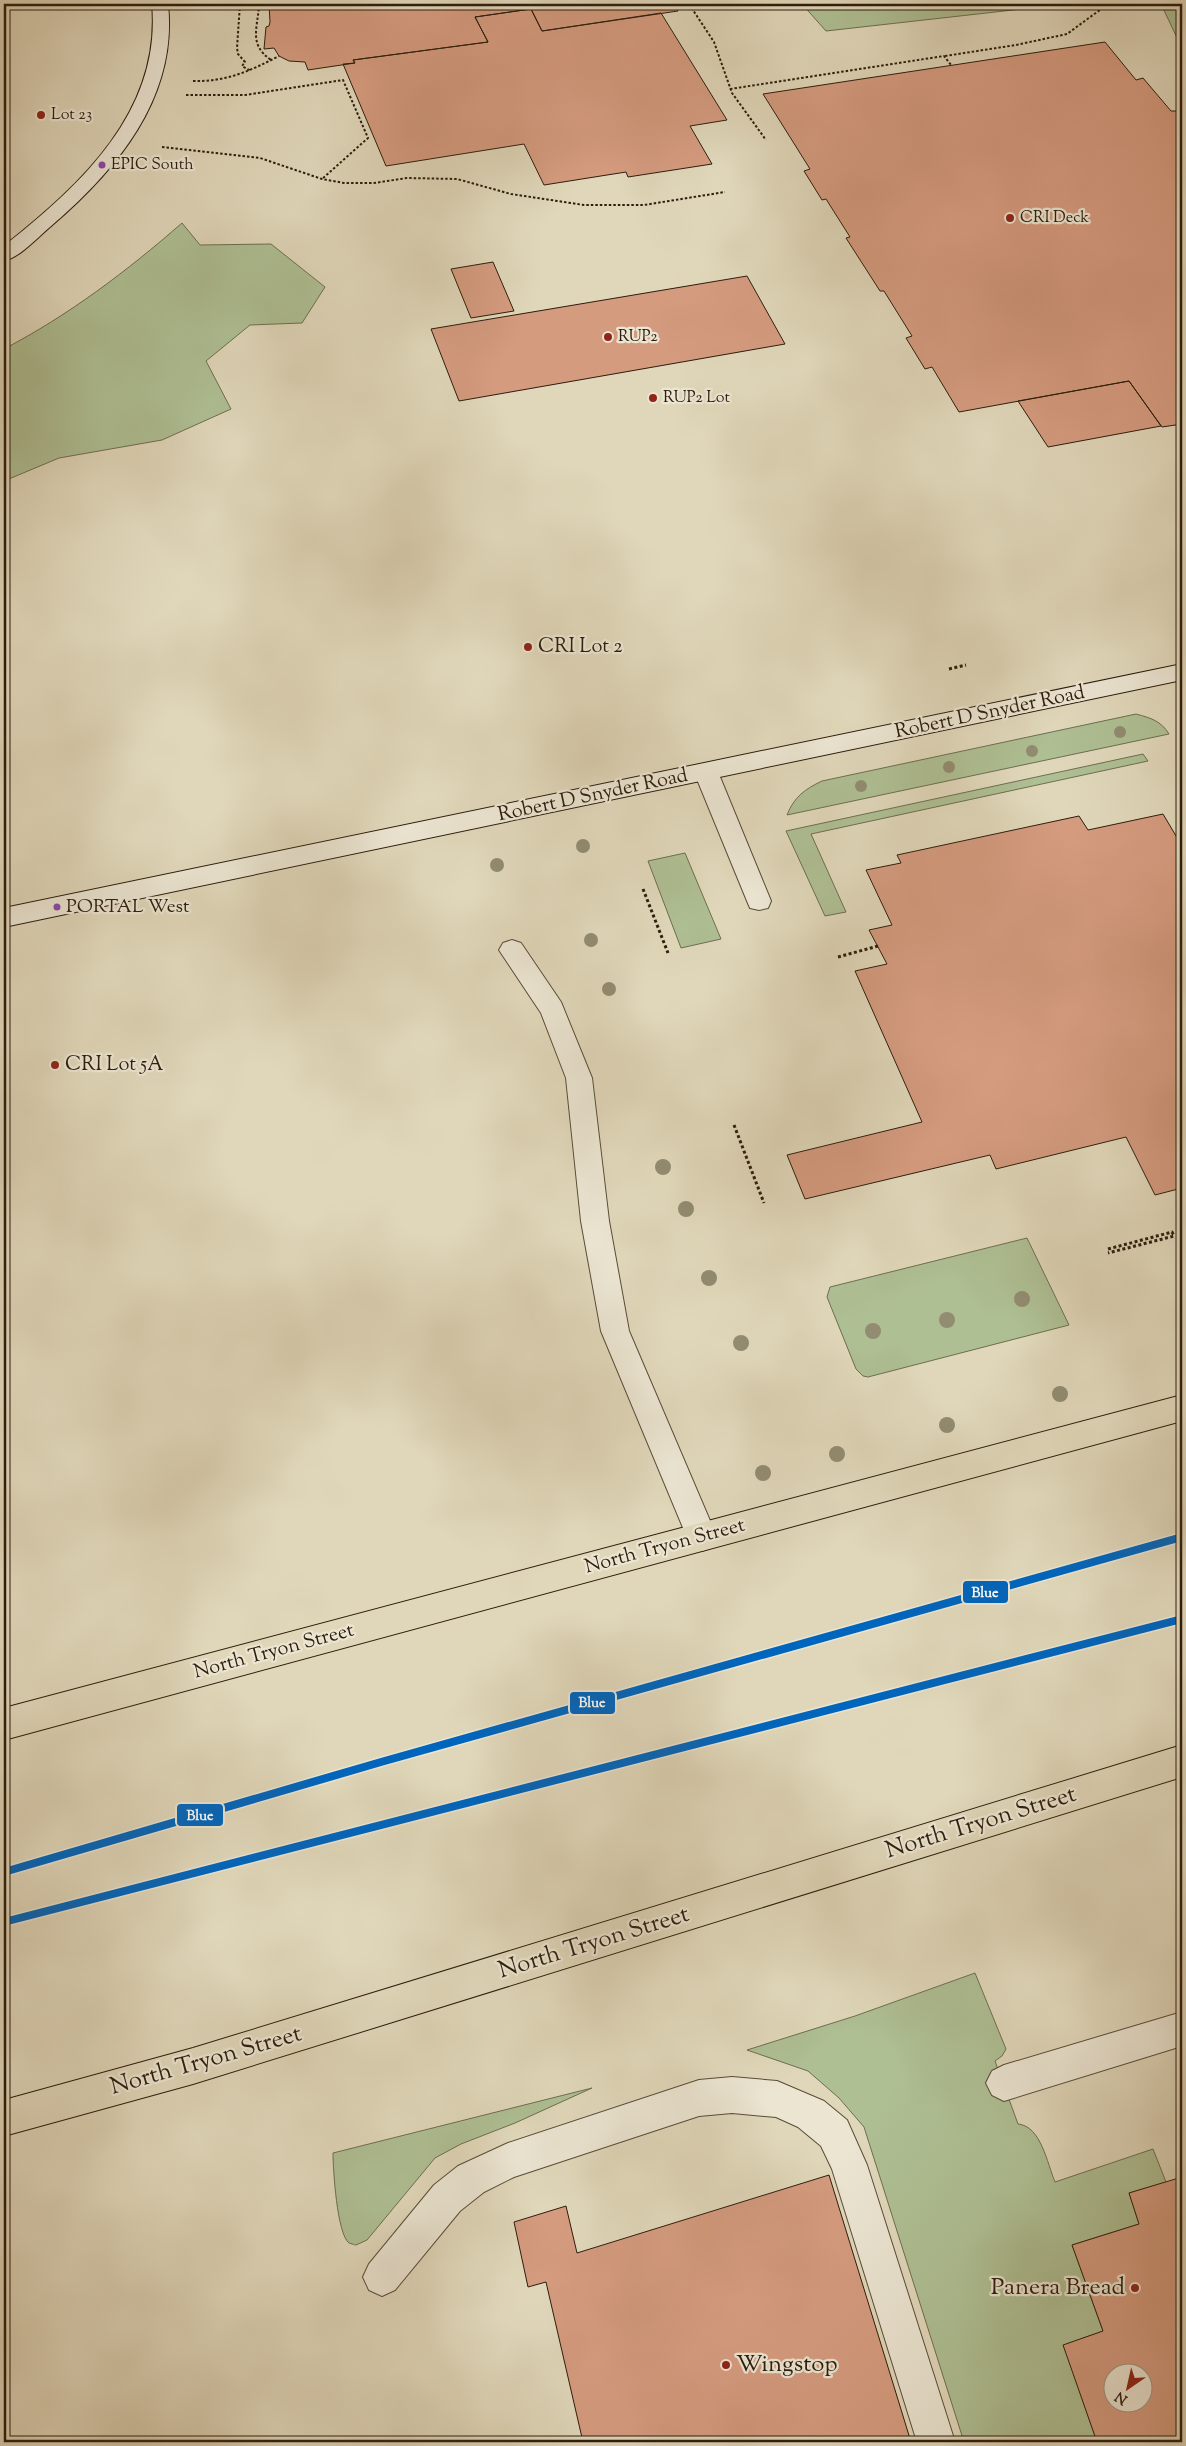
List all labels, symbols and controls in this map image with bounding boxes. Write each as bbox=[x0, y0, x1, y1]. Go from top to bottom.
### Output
place label: Lot 23 bbox=[51, 104, 92, 127]
marker: Lot 23 bbox=[35, 109, 47, 121]
place label: EPIC South bbox=[111, 154, 194, 177]
marker: EPIC South bbox=[97, 160, 107, 170]
place label: CRI Deck bbox=[1020, 207, 1089, 230]
marker: CRI Deck bbox=[1004, 212, 1016, 224]
place label: RUP2 bbox=[618, 326, 658, 349]
marker: RUP2 bbox=[602, 331, 614, 343]
place label: RUP2 Lot bbox=[663, 387, 730, 410]
marker: RUP2 Lot bbox=[647, 392, 659, 404]
place label: CRI Lot 2 bbox=[538, 633, 623, 662]
marker: CRI Lot 2 bbox=[522, 641, 534, 653]
street label: Robert D Snyder Road bbox=[892, 679, 1088, 747]
street label: Robert D Snyder Road bbox=[495, 762, 691, 830]
place label: PORTAL West bbox=[66, 894, 190, 921]
marker: PORTAL West bbox=[52, 902, 62, 912]
place label: CRI Lot 5A bbox=[65, 1051, 163, 1080]
marker: CRI Lot 5A bbox=[49, 1059, 61, 1071]
street label: North Tryon Street bbox=[582, 1512, 749, 1582]
line badge: Blue bbox=[962, 1580, 1009, 1604]
text: Blue bbox=[971, 1584, 999, 1604]
street label: North Tryon Street bbox=[191, 1617, 358, 1687]
line badge: Blue bbox=[569, 1691, 616, 1715]
text: Blue bbox=[578, 1694, 606, 1714]
street label: North Tryon Street bbox=[881, 1778, 1081, 1868]
line badge: Blue bbox=[176, 1803, 224, 1827]
text: Blue bbox=[186, 1807, 214, 1827]
street label: North Tryon Street bbox=[494, 1898, 694, 1988]
street label: North Tryon Street bbox=[106, 2017, 306, 2105]
place label: Panera Bread bbox=[991, 2271, 1125, 2305]
marker: Panera Bread bbox=[1129, 2282, 1141, 2294]
place label: Wingstop bbox=[736, 2348, 838, 2382]
marker: Wingstop bbox=[720, 2359, 732, 2371]
north arrow bbox=[1104, 2364, 1154, 2414]
text: N bbox=[1112, 2386, 1132, 2409]

